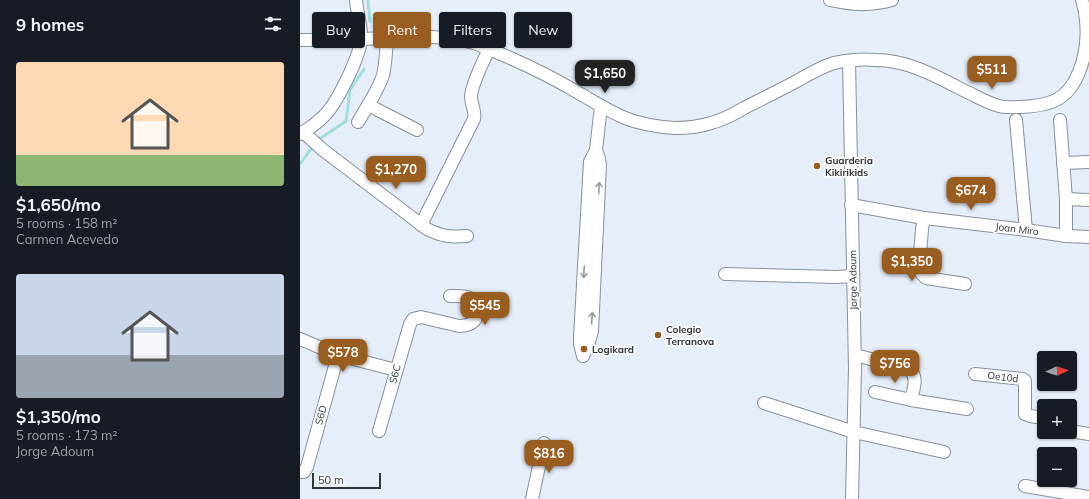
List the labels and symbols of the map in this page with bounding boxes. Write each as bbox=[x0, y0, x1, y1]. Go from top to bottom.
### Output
pin: $511 bbox=[968, 56, 1016, 90]
pin: $1,650 bbox=[572, 60, 638, 94]
place label: Guarderia Kikirikids bbox=[825, 154, 873, 179]
pin: $1,270 bbox=[363, 156, 429, 190]
marker: Guarderia Kikirikids bbox=[812, 161, 822, 171]
pin: $674 bbox=[947, 177, 995, 211]
one-way arrow bbox=[595, 182, 602, 195]
street label: Joan Miro bbox=[995, 220, 1040, 238]
pin: $1,350 bbox=[879, 248, 945, 282]
street label: Jorge Adoum bbox=[846, 250, 860, 310]
one-way arrow bbox=[580, 265, 587, 278]
pin: $545 bbox=[461, 292, 509, 326]
one-way arrow bbox=[589, 312, 596, 325]
place label: Colegio Terranova bbox=[666, 323, 714, 348]
marker: Colegio Terranova bbox=[653, 330, 663, 340]
pin: $578 bbox=[319, 339, 367, 373]
place label: Logikard bbox=[592, 343, 634, 356]
marker: Logikard bbox=[579, 344, 589, 354]
pin: $756 bbox=[871, 350, 919, 384]
north arrow bbox=[1037, 351, 1077, 391]
street label: S6C bbox=[386, 363, 404, 385]
street label: Oe10d bbox=[987, 369, 1019, 385]
street label: S6D bbox=[312, 404, 330, 426]
pin: $816 bbox=[525, 440, 573, 474]
scale bar bbox=[312, 471, 381, 490]

